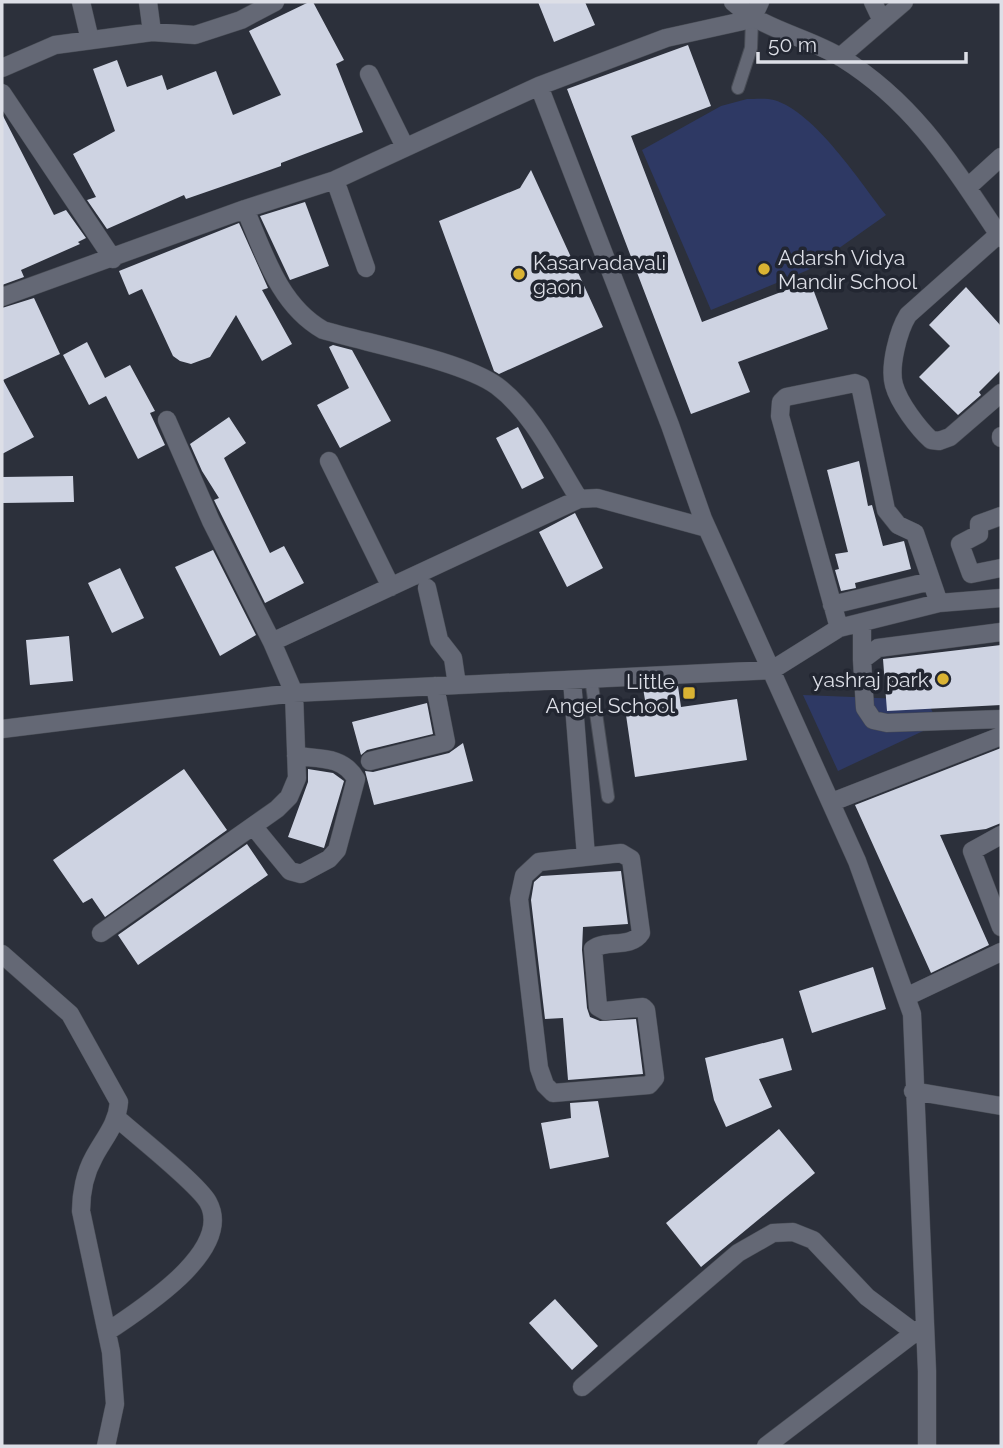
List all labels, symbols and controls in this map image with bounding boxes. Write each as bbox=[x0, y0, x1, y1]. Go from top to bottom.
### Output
scale bar bbox=[758, 21, 966, 65]
text: 50 m bbox=[768, 32, 817, 57]
place label: Adarsh Vidya Mandir School bbox=[778, 245, 917, 294]
place label: Kasarvadavali gaon bbox=[533, 250, 666, 299]
marker: Adarsh Vidya Mandir School bbox=[756, 261, 772, 277]
marker: Kasarvadavali gaon bbox=[511, 266, 527, 282]
place label: yashraj park bbox=[812, 667, 929, 692]
place label: Little Angel School bbox=[546, 669, 675, 718]
marker: yashraj park bbox=[935, 671, 951, 687]
marker: Little Angel School bbox=[681, 685, 697, 701]

